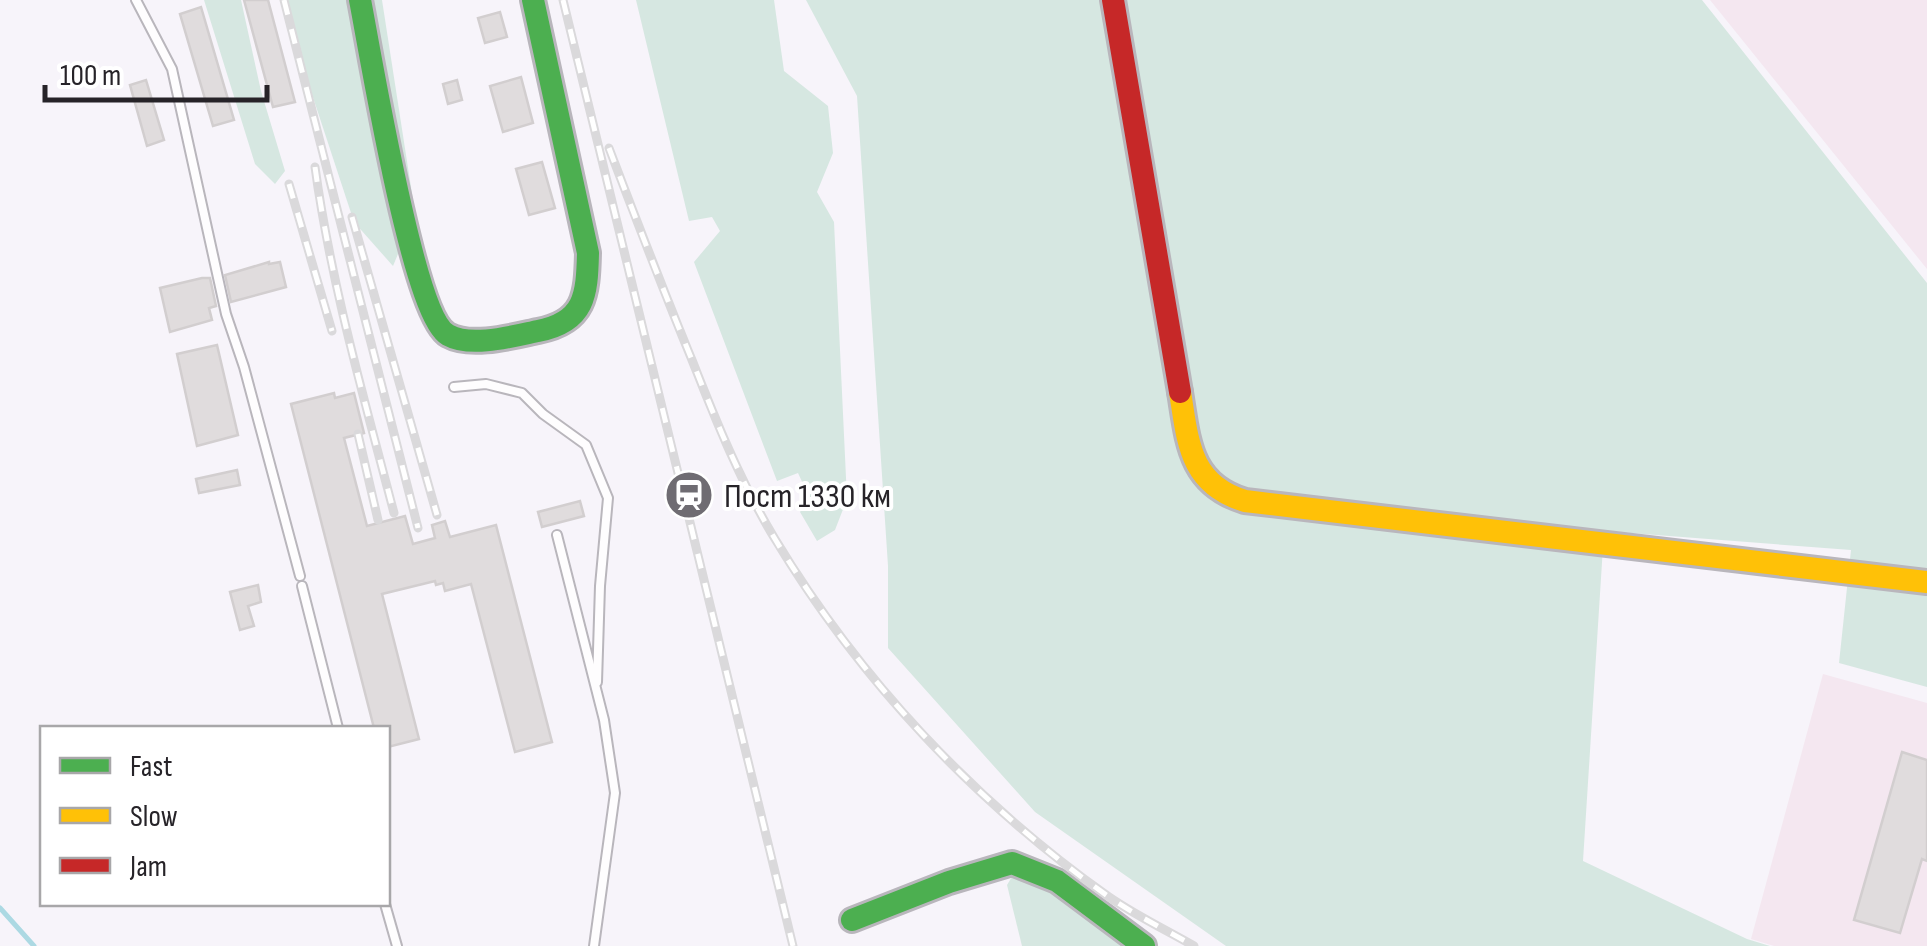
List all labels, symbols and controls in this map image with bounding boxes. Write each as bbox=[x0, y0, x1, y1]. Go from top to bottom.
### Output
scale bar bbox=[45, 40, 268, 102]
text: 100 m bbox=[60, 58, 121, 94]
station icon: Пост 1330 км bbox=[663, 469, 715, 521]
place label: Пост 1330 км bbox=[724, 475, 891, 518]
legend bbox=[40, 726, 390, 906]
text: Fast bbox=[130, 749, 172, 785]
text: Slow bbox=[130, 799, 178, 835]
text: Jam bbox=[129, 849, 167, 885]

